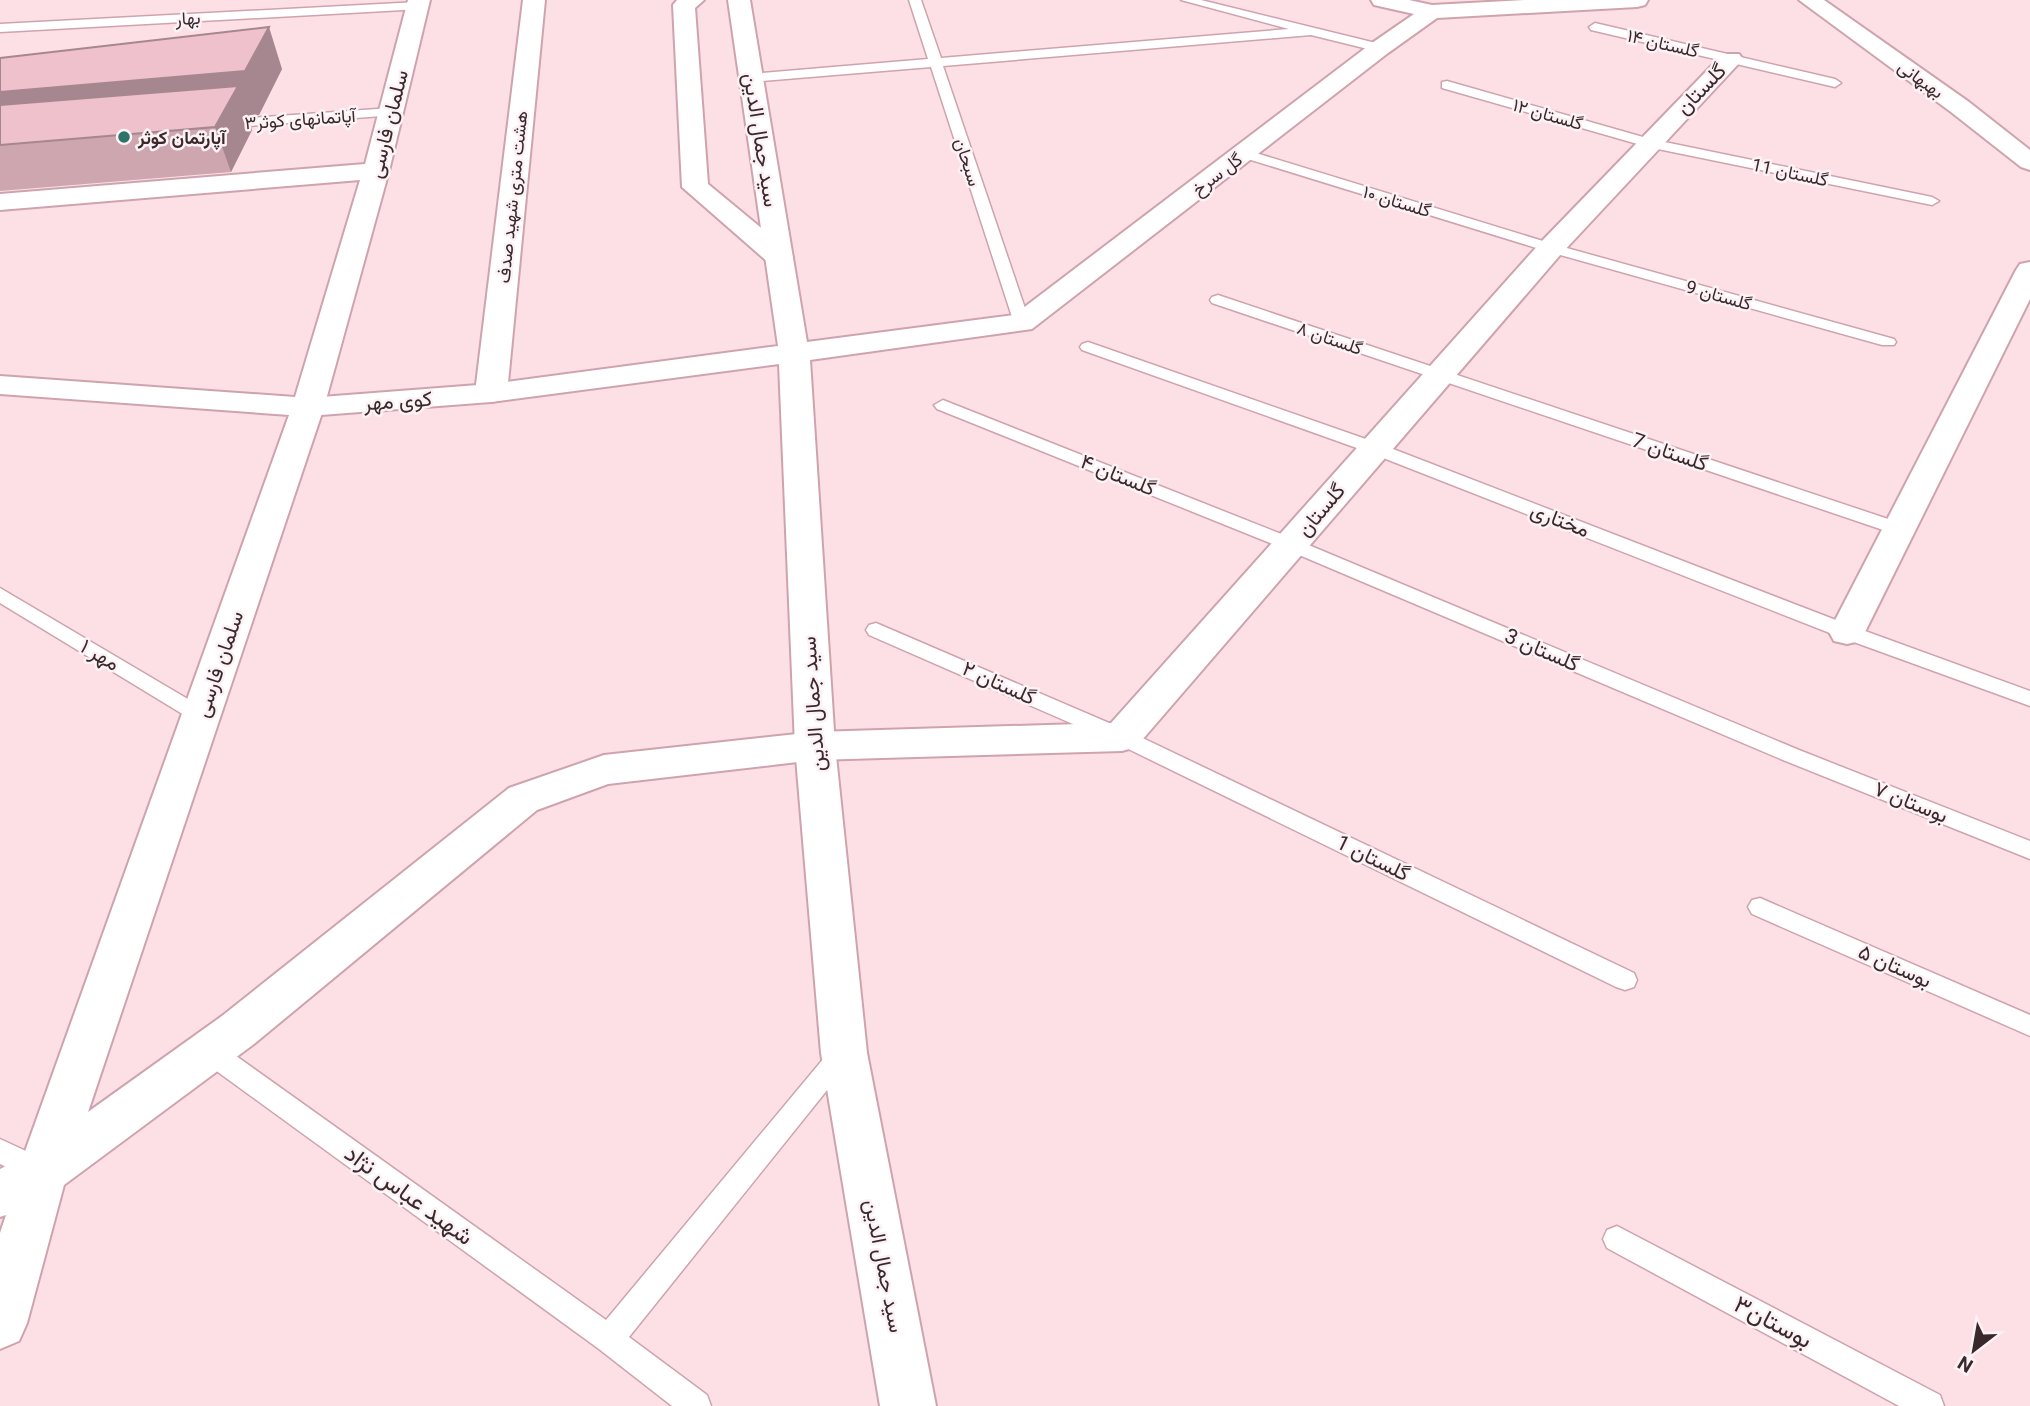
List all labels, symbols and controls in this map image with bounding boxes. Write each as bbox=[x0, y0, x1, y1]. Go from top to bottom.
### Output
street label: بهار bbox=[174, 7, 201, 30]
street label: گلستان ۱۴ bbox=[1625, 25, 1701, 61]
street label: بهبهانی bbox=[1894, 56, 1948, 103]
street label: گلستان bbox=[1671, 59, 1731, 119]
street label: سلمان فارسی bbox=[363, 67, 414, 181]
street label: سید جمال الدین bbox=[739, 71, 783, 209]
street label: گلستان ۱۲ bbox=[1511, 94, 1585, 134]
street label: آپاتمانهای کوثر۳ bbox=[244, 105, 358, 135]
street label: هشت متری شهید صدف bbox=[493, 110, 532, 284]
place label: آپارتمان کوثر bbox=[137, 127, 227, 150]
marker: آپارتمان کوثر bbox=[116, 129, 132, 145]
street label: سبحان bbox=[950, 135, 986, 189]
street label: گل سرخ bbox=[1188, 148, 1248, 201]
street label: گلستان 11 bbox=[1750, 154, 1830, 190]
street label: گلستان ۱۰ bbox=[1360, 181, 1434, 221]
street label: گلستان 9 bbox=[1684, 276, 1754, 314]
street label: گلستان ۸ bbox=[1295, 317, 1365, 359]
street label: کوی مهر bbox=[362, 387, 433, 416]
street label: گلستان 7 bbox=[1629, 428, 1711, 476]
street label: گلستان ۴ bbox=[1077, 449, 1159, 501]
street label: گلستان bbox=[1292, 479, 1350, 541]
street label: مختاری bbox=[1527, 498, 1593, 543]
street label: سلمان فارسی bbox=[190, 608, 249, 721]
street label: گلستان 3 bbox=[1501, 624, 1583, 676]
street label: مهر ۱ bbox=[76, 634, 124, 677]
street label: سید جمال الدین bbox=[796, 636, 830, 772]
street label: گلستان ۲ bbox=[959, 656, 1039, 710]
street label: بوستان ۷ bbox=[1870, 776, 1951, 829]
street label: گلستان 1 bbox=[1332, 830, 1414, 886]
street label: بوستان ۵ bbox=[1854, 939, 1935, 994]
street label: شهید عباس نژاد bbox=[339, 1139, 479, 1252]
street label: سید جمال الدین bbox=[859, 1197, 909, 1335]
street label: بوستان۳ bbox=[1729, 1290, 1817, 1355]
north arrow bbox=[1939, 1315, 2009, 1385]
text: N bbox=[1954, 1351, 1977, 1377]

